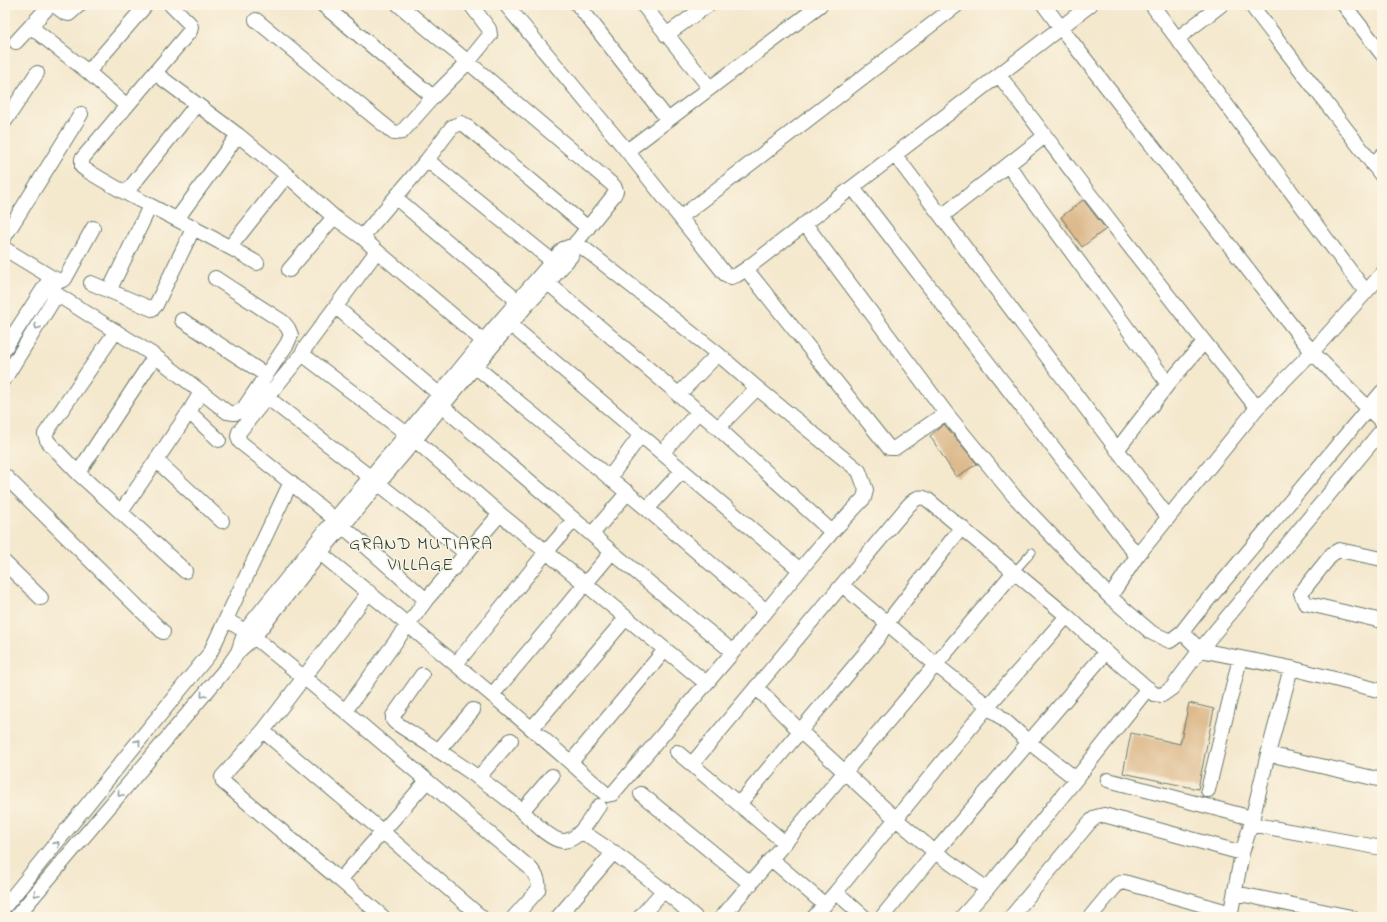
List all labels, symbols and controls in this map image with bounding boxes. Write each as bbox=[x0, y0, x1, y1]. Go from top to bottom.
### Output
one-way arrow bbox=[34, 323, 41, 330]
district label: GRAND MUTIARA VILLAGE bbox=[349, 532, 493, 579]
one-way arrow bbox=[201, 690, 208, 698]
one-way arrow bbox=[134, 740, 141, 747]
one-way arrow bbox=[117, 790, 124, 797]
one-way arrow bbox=[52, 841, 59, 848]
one-way arrow bbox=[33, 889, 40, 896]

